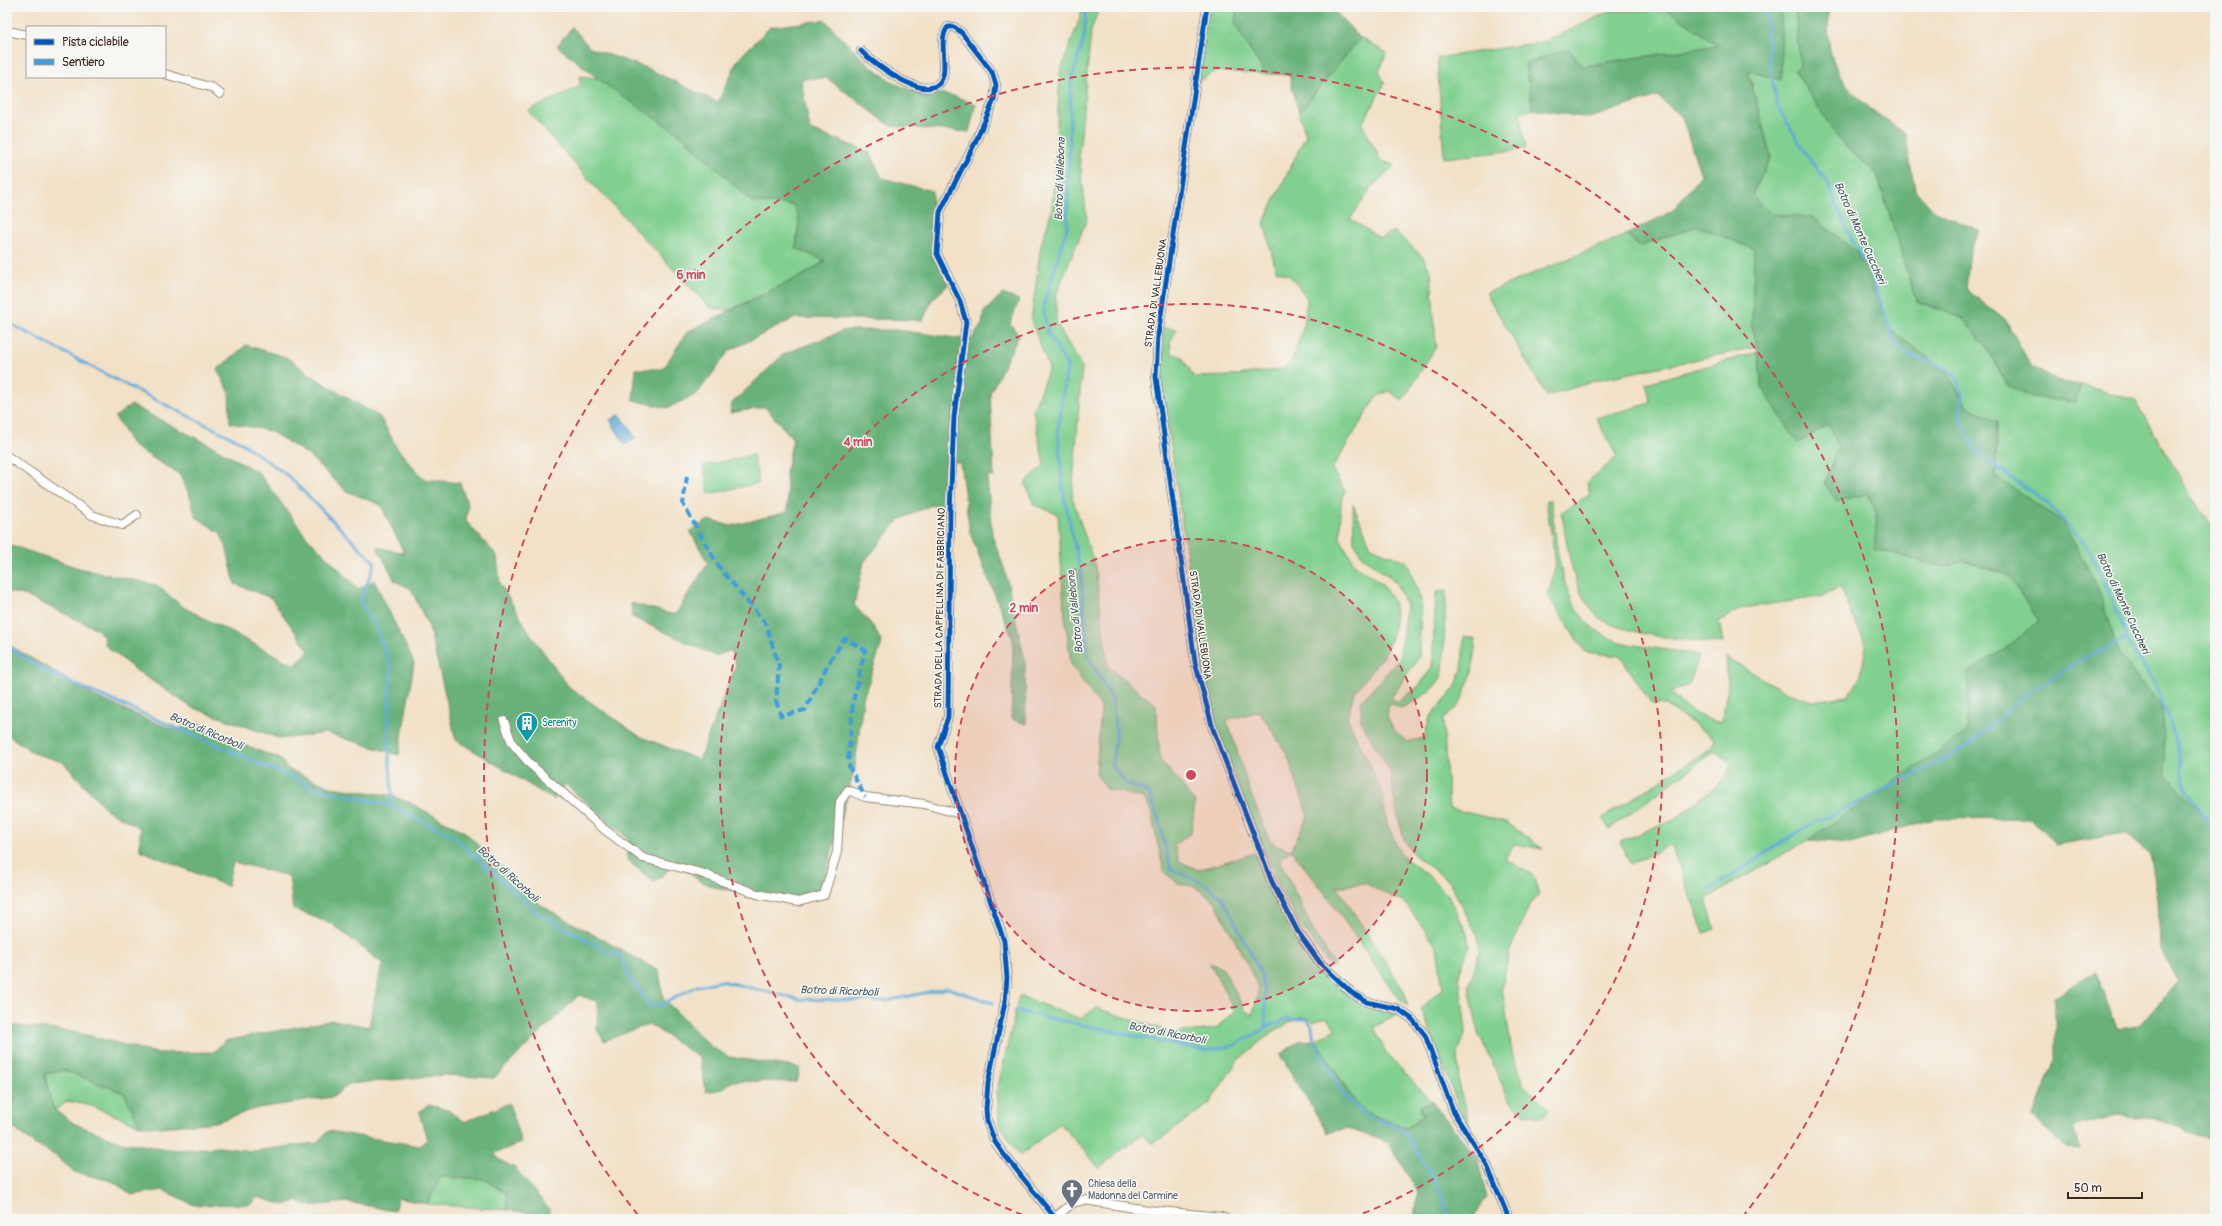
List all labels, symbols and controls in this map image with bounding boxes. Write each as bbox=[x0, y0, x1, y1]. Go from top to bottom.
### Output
legend bbox=[26, 26, 166, 78]
text: Pista ciclabile bbox=[62, 35, 129, 50]
text: Sentiero bbox=[62, 55, 105, 70]
water label: Botro di Vallebona bbox=[1052, 136, 1068, 221]
water label: Botro di Monte Cuccheri bbox=[1832, 180, 1889, 288]
street label: STRADA DI VALLEBUONA bbox=[1142, 237, 1170, 348]
text: 6 min bbox=[676, 268, 706, 283]
text: 4 min bbox=[842, 435, 873, 450]
street label: STRADA DELLA CAPPELLINA DI FABBRICIANO bbox=[932, 508, 948, 708]
water label: Botro di Monte Cuccheri bbox=[2094, 550, 2153, 658]
water label: Botro di Vallebona bbox=[1064, 569, 1086, 654]
street label: STRADA DI VALLEBUONA bbox=[1186, 570, 1214, 681]
text: 2 min bbox=[1010, 601, 1039, 616]
water label: Botro di Ricorboli bbox=[168, 710, 246, 753]
building icon: Serenity bbox=[514, 710, 540, 743]
place label: Serenity bbox=[542, 717, 577, 729]
centre of rings bbox=[1184, 768, 1198, 782]
water label: Botro di Ricorboli bbox=[475, 843, 543, 906]
water label: Botro di Ricorboli bbox=[800, 983, 880, 999]
water label: Botro di Ricorboli bbox=[1128, 1019, 1208, 1047]
scale bar bbox=[2068, 1174, 2142, 1200]
church icon: Chiesa della Madonna del Carmine bbox=[1059, 1177, 1085, 1210]
place label: Chiesa della Madonna del Carmine bbox=[1088, 1178, 1178, 1202]
text: 50 m bbox=[2074, 1181, 2102, 1196]

